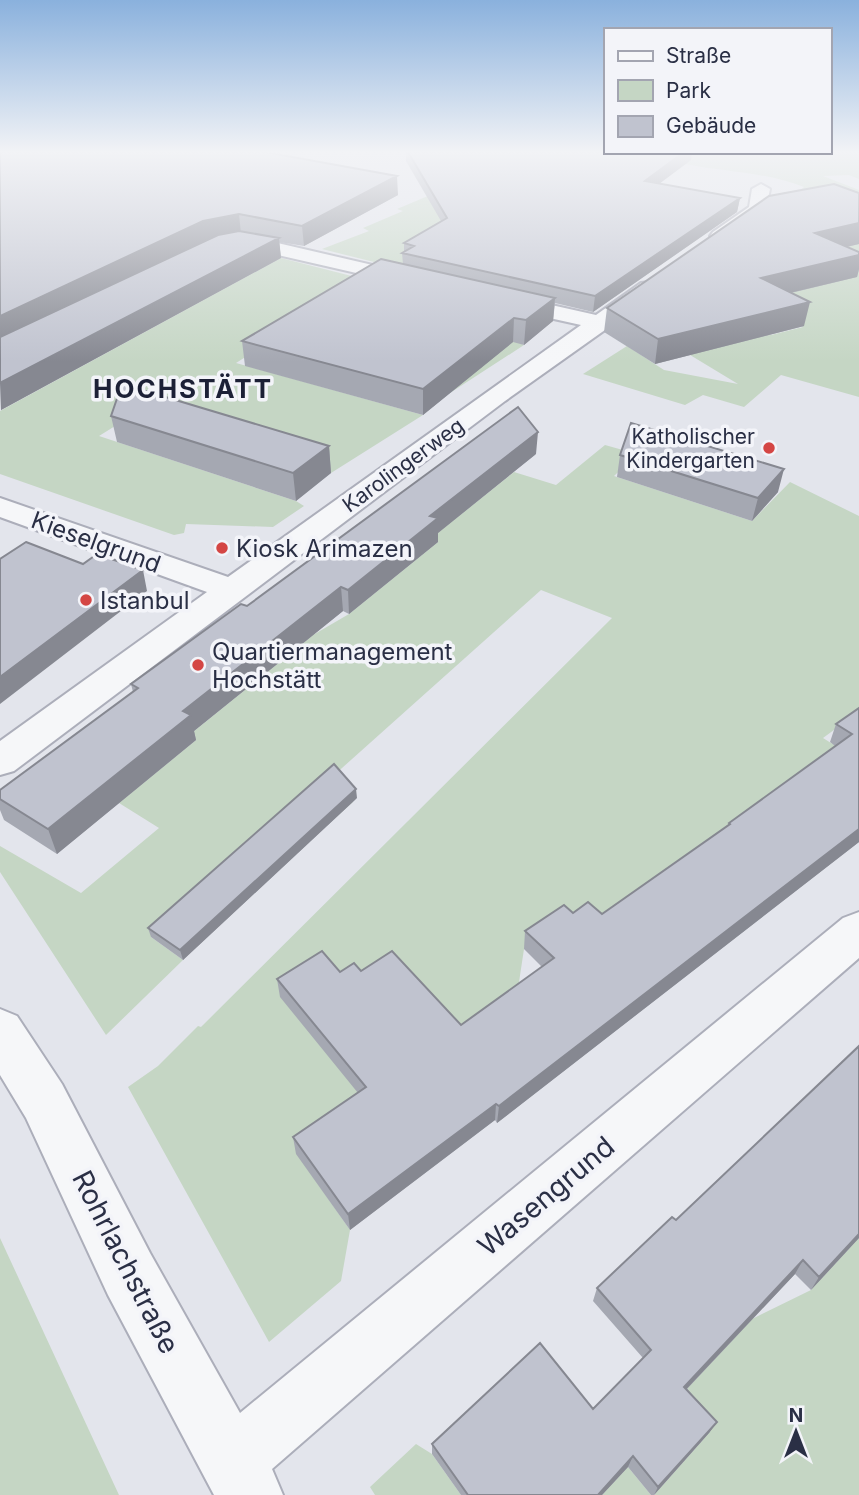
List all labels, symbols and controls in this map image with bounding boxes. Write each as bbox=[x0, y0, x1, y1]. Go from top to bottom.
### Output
legend bbox=[604, 28, 831, 154]
text: Straße bbox=[666, 43, 731, 68]
text: Park bbox=[666, 78, 711, 103]
text: Gebäude bbox=[666, 113, 756, 138]
district label: HOCHSTÄTT bbox=[93, 373, 273, 404]
street label: Karolingerweg bbox=[337, 413, 469, 517]
place label: Katholischer Kindergarten bbox=[626, 424, 755, 473]
marker: Katholischer Kindergarten bbox=[761, 440, 777, 456]
street label: Kieselgrund bbox=[27, 505, 165, 579]
place label: Kiosk Arimazen bbox=[236, 534, 413, 563]
marker: Kiosk Arimazen bbox=[214, 540, 230, 556]
place label: Istanbul bbox=[100, 586, 189, 615]
marker: Istanbul bbox=[78, 592, 94, 608]
place label: Quartiermanagement Hochstätt bbox=[212, 637, 453, 694]
marker: Quartiermanagement Hochstätt bbox=[190, 657, 206, 673]
street label: Wasengrund bbox=[471, 1129, 621, 1263]
street label: Rohrlachstraße bbox=[65, 1165, 187, 1359]
north arrow bbox=[761, 1397, 831, 1467]
text: N bbox=[789, 1404, 803, 1427]

